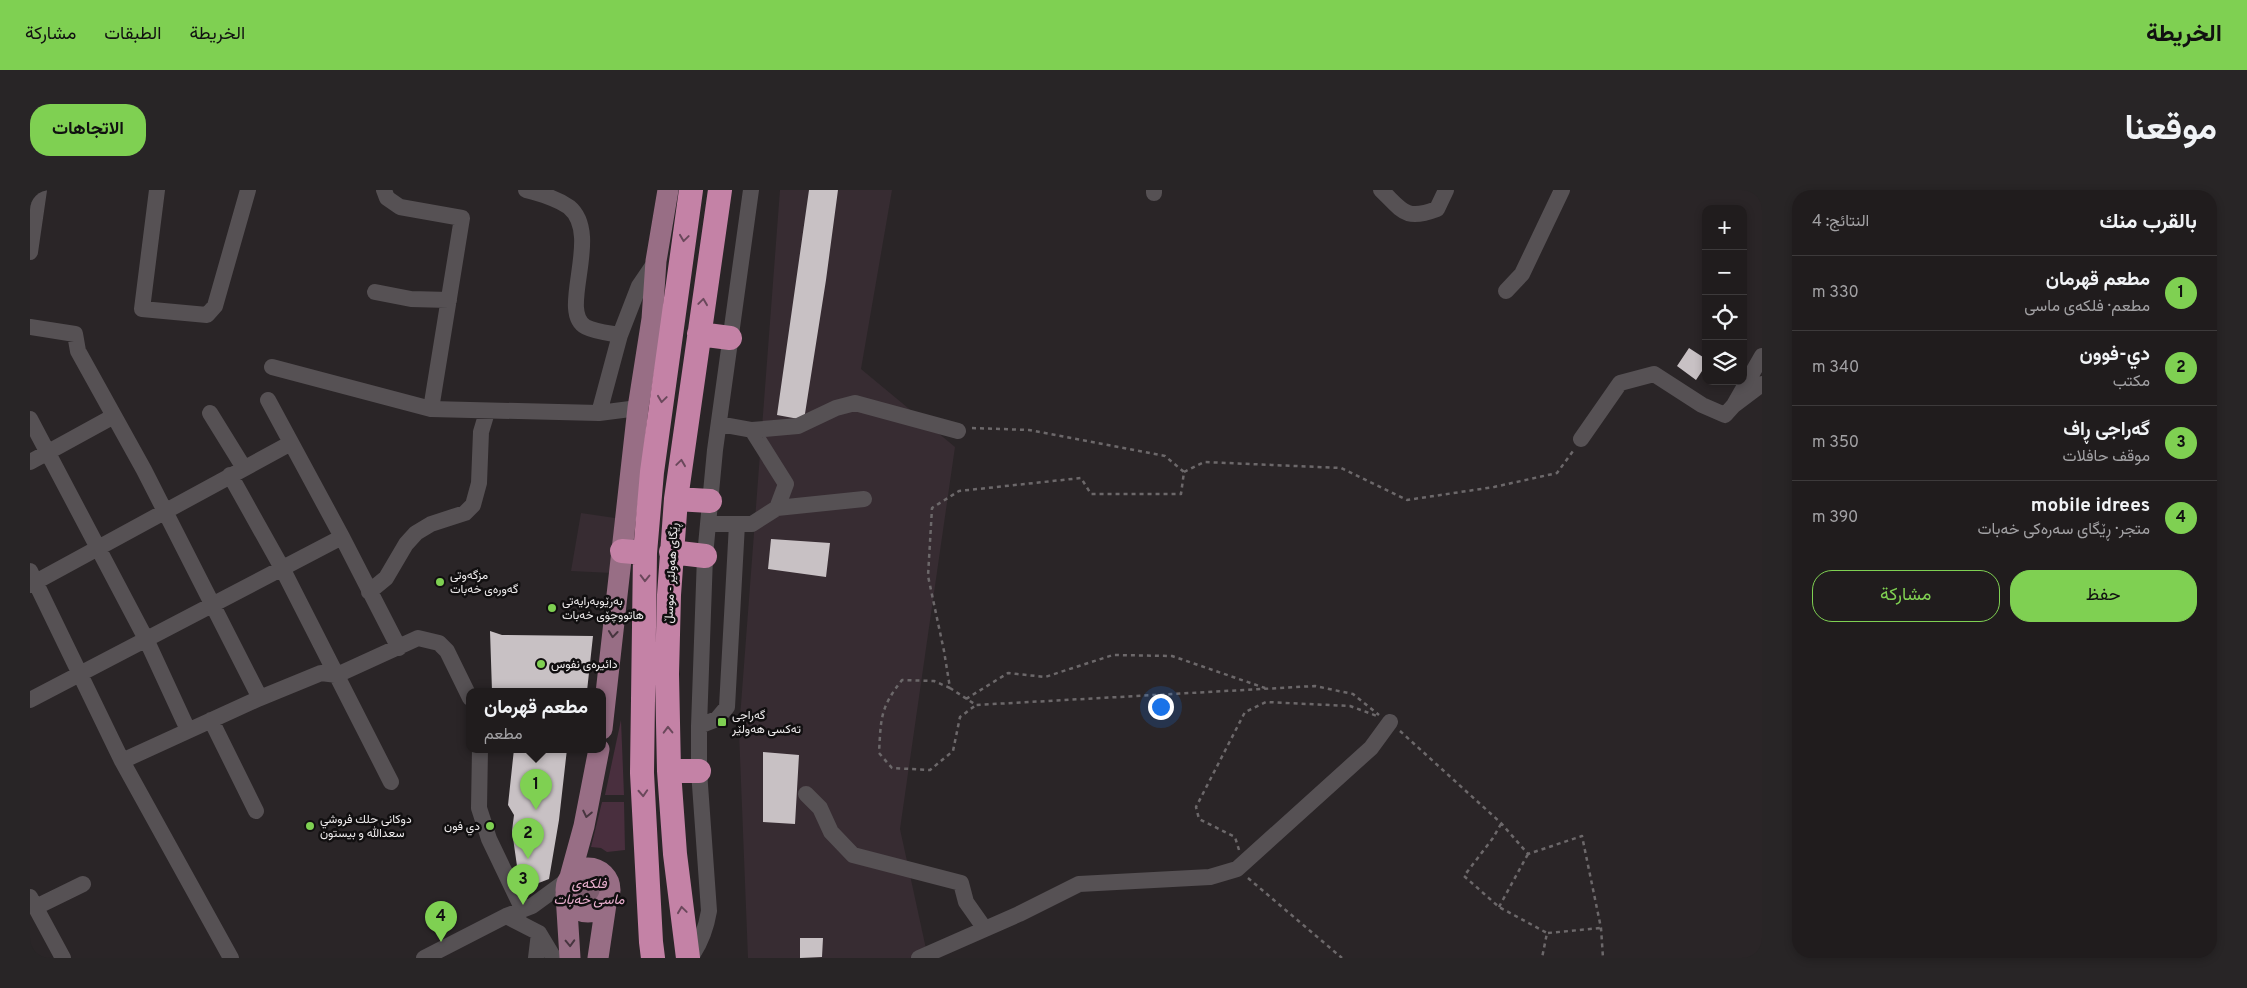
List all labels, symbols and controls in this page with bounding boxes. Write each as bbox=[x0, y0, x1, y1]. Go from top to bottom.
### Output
text: الخريطة bbox=[2146, 20, 2222, 50]
text: مشاركة bbox=[25, 23, 76, 46]
text: الطبقات bbox=[104, 23, 161, 46]
text: الخريطة bbox=[189, 23, 245, 46]
button: الاتجاهات bbox=[30, 104, 146, 156]
text: موقعنا bbox=[2124, 108, 2217, 152]
map controls bbox=[1702, 205, 1747, 385]
button: + bbox=[1702, 205, 1747, 250]
text: بالقرب منك bbox=[2100, 209, 2197, 236]
text: النتائج: 4 bbox=[1812, 212, 1869, 232]
one-way arrow bbox=[680, 234, 690, 243]
button: − bbox=[1702, 250, 1747, 295]
text: مطعم قهرمان bbox=[2046, 268, 2150, 292]
text: 330 m bbox=[1812, 283, 1859, 303]
text: 1 bbox=[2178, 283, 2184, 303]
button: locate bbox=[1702, 295, 1747, 340]
text: مطعم · فلکەی ماسی bbox=[2024, 297, 2150, 317]
one-way arrow bbox=[697, 298, 708, 306]
button: layers bbox=[1702, 340, 1747, 385]
text: دي-فوون bbox=[2079, 343, 2150, 367]
text: 340 m bbox=[1812, 358, 1859, 378]
text: 2 bbox=[2176, 358, 2186, 378]
text: مكتب bbox=[2113, 372, 2150, 392]
one-way arrow bbox=[657, 396, 668, 404]
text: گەراجی ڕاف bbox=[2063, 418, 2150, 442]
text: 350 m bbox=[1812, 433, 1859, 453]
text: 3 bbox=[2176, 433, 2186, 453]
text: موقف حافلات bbox=[2063, 447, 2150, 467]
one-way arrow bbox=[675, 459, 686, 467]
text: mobile idrees bbox=[2031, 494, 2150, 518]
text: 390 m bbox=[1812, 508, 1858, 528]
text: 4 bbox=[2176, 508, 2186, 528]
text: متجر · ڕێگای سەرەکی خەبات bbox=[1978, 520, 2150, 540]
street label: ڕێگای هەولێر - موسڵ bbox=[661, 522, 684, 624]
place label: مزگەوتى گەورەى خەبات bbox=[450, 568, 518, 598]
button: مشاركة bbox=[1812, 570, 2000, 622]
button: حفظ bbox=[2010, 570, 2197, 622]
one-way arrow bbox=[640, 574, 650, 582]
marker: مزگەوتى گەورەى خەبات bbox=[434, 576, 446, 588]
place label: به‌رێوبه‌رایه‌تی هاتووچۆی خه‌بات bbox=[562, 594, 644, 624]
marker: به‌رێوبه‌رایه‌تی هاتووچۆی خه‌بات bbox=[546, 602, 558, 614]
one-way arrow bbox=[608, 631, 619, 639]
place label: دائیرەی نفوس bbox=[551, 657, 618, 673]
marker: دائیرەی نفوس bbox=[535, 658, 547, 670]
popup bbox=[466, 688, 606, 753]
your location bbox=[1148, 694, 1174, 720]
text: مطعم قهرمان bbox=[484, 696, 588, 720]
place label: گەراجی تەکسی هەولێر bbox=[731, 708, 801, 738]
marker: گەراجی تەکسی هەولێر bbox=[716, 716, 728, 728]
text: مطعم bbox=[484, 725, 523, 745]
one-way arrow bbox=[663, 726, 673, 734]
pin: 1 bbox=[520, 769, 552, 810]
one-way arrow bbox=[637, 789, 648, 797]
one-way arrow bbox=[582, 809, 593, 818]
place label: دوكانى جلك فروشي سعدالله و بيستون bbox=[320, 812, 412, 842]
pin: 2 bbox=[512, 818, 544, 859]
place label: دي فون bbox=[444, 819, 480, 836]
marker: دوكانى جلك فروشي سعدالله و بيستون bbox=[304, 820, 316, 832]
marker: دي فون bbox=[484, 820, 496, 832]
pin: 3 bbox=[507, 864, 539, 905]
water label: فلکەی ماسی خەبات bbox=[553, 876, 625, 909]
pin: 4 bbox=[425, 901, 457, 942]
one-way arrow bbox=[677, 905, 688, 913]
one-way arrow bbox=[564, 939, 575, 947]

